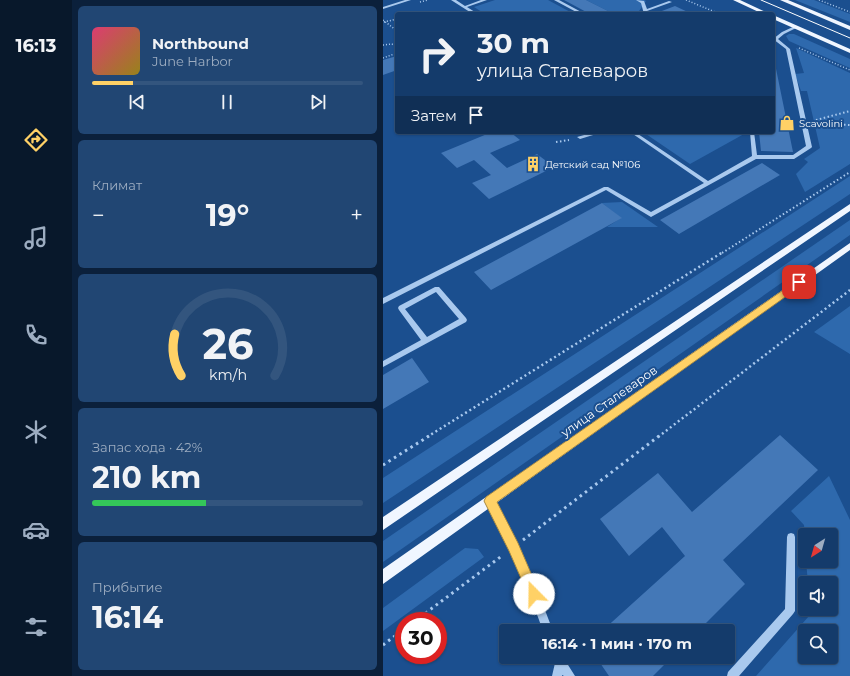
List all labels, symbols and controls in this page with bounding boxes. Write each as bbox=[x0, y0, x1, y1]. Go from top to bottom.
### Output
text: 30 m bbox=[477, 26, 550, 60]
icon: right bbox=[411, 28, 463, 80]
text: Northbound bbox=[152, 34, 249, 53]
text: 16:13 bbox=[16, 35, 56, 57]
text: June Harbor bbox=[152, 53, 233, 69]
text: улица Сталеваров bbox=[477, 60, 648, 82]
icon: previous bbox=[126, 91, 148, 113]
icon: pause bbox=[216, 91, 238, 113]
icon: next bbox=[307, 91, 329, 113]
icon: arrive bbox=[465, 104, 487, 126]
text: Затем bbox=[411, 106, 457, 125]
shop icon: Scavolini bbox=[778, 114, 796, 132]
place label: Scavolini bbox=[799, 117, 843, 130]
icon: directions bbox=[22, 126, 50, 154]
building icon: Детский сад №106 bbox=[524, 155, 542, 173]
place label: Детский сад №106 bbox=[545, 158, 640, 171]
text: Климат bbox=[92, 177, 142, 193]
text: 19° bbox=[206, 197, 249, 234]
text: − bbox=[92, 202, 105, 229]
text: + bbox=[350, 202, 363, 229]
icon: music bbox=[22, 224, 50, 252]
pin bbox=[782, 265, 816, 299]
icon: arrive bbox=[788, 271, 810, 293]
text: 26 bbox=[202, 319, 253, 369]
icon: phone bbox=[22, 321, 50, 349]
street label: улица Сталеваров bbox=[557, 362, 660, 440]
text: km/h bbox=[208, 366, 247, 384]
icon: climate bbox=[22, 418, 50, 446]
text: Запас хода · 42% bbox=[92, 439, 203, 455]
text: 210 km bbox=[92, 459, 201, 496]
icon: car bbox=[22, 516, 50, 544]
north arrow bbox=[798, 528, 838, 568]
map controls bbox=[798, 528, 838, 664]
position arrow bbox=[513, 573, 555, 615]
button: sound bbox=[798, 576, 838, 616]
text: Прибытие bbox=[92, 579, 163, 595]
text: 16:14 bbox=[92, 599, 163, 636]
speed limit sign: 30 bbox=[395, 612, 447, 664]
icon: filters bbox=[22, 613, 50, 641]
button: search bbox=[798, 624, 838, 664]
text: 16:14 · 1 мин · 170 m bbox=[542, 634, 692, 653]

